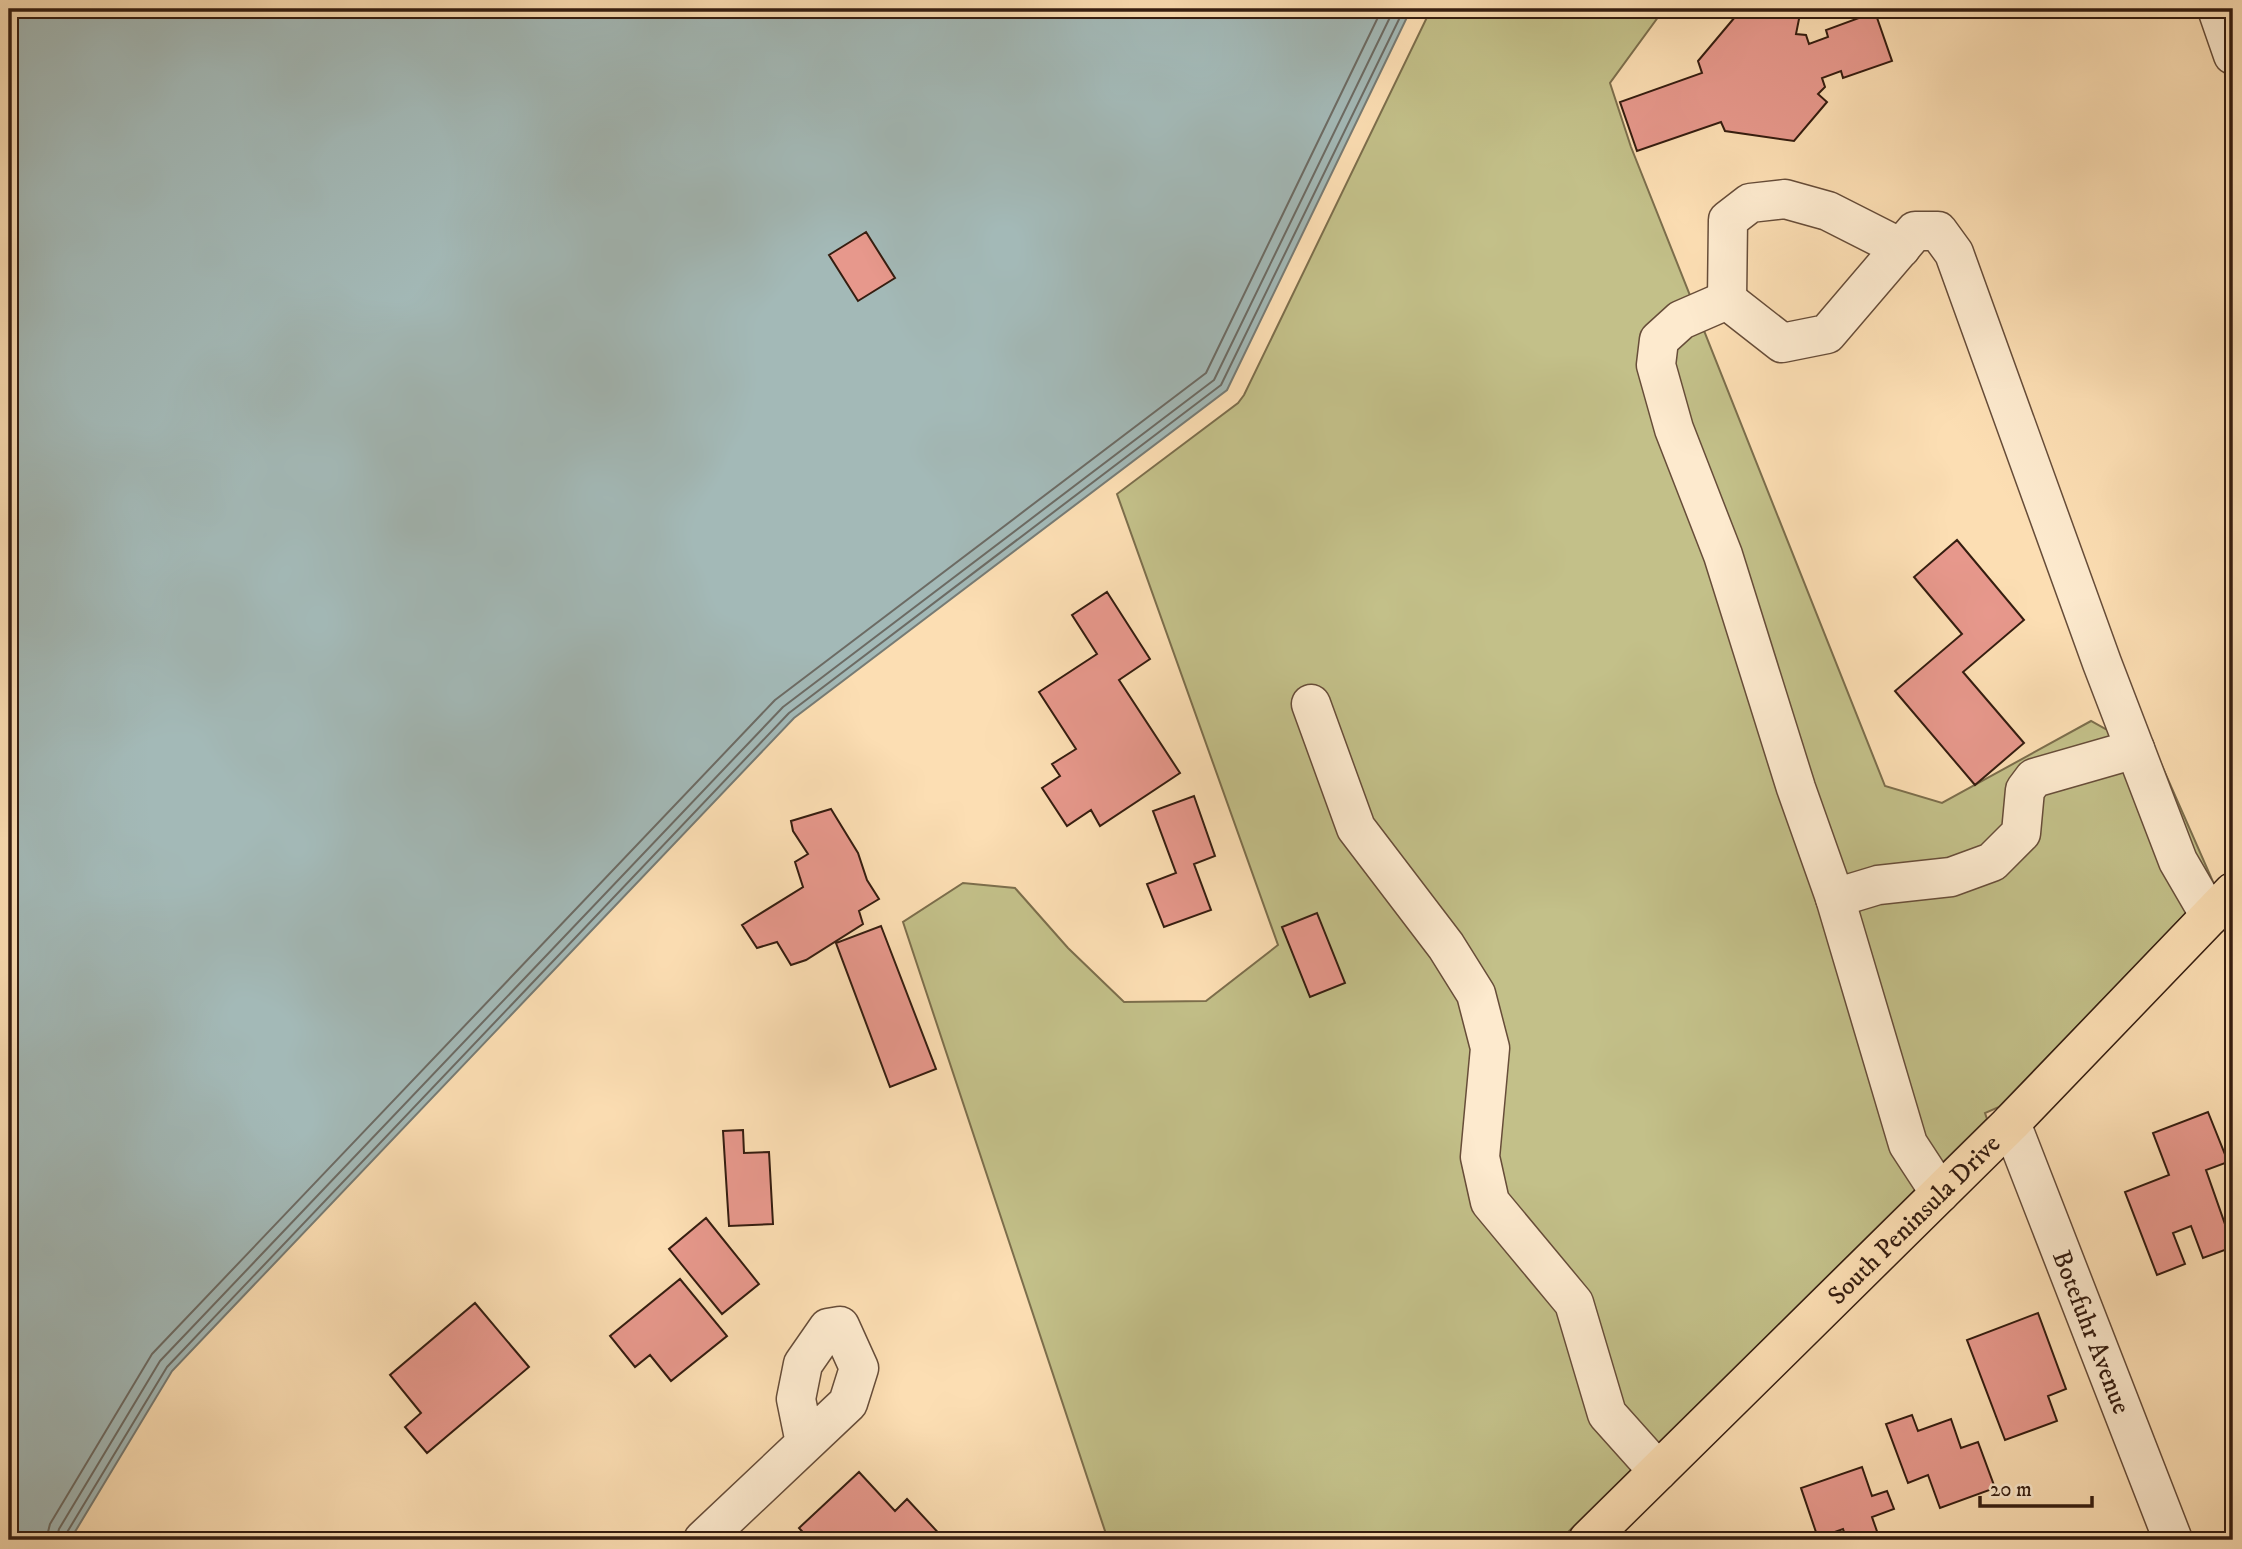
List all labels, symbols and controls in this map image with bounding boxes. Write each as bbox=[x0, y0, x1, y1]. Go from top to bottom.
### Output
street label: South Peninsula Drive bbox=[1821, 1128, 2008, 1313]
street label: Botefuhr Avenue bbox=[2044, 1246, 2137, 1419]
scale bar bbox=[1980, 1465, 2092, 1509]
text: 20 m bbox=[1990, 1477, 2032, 1503]

